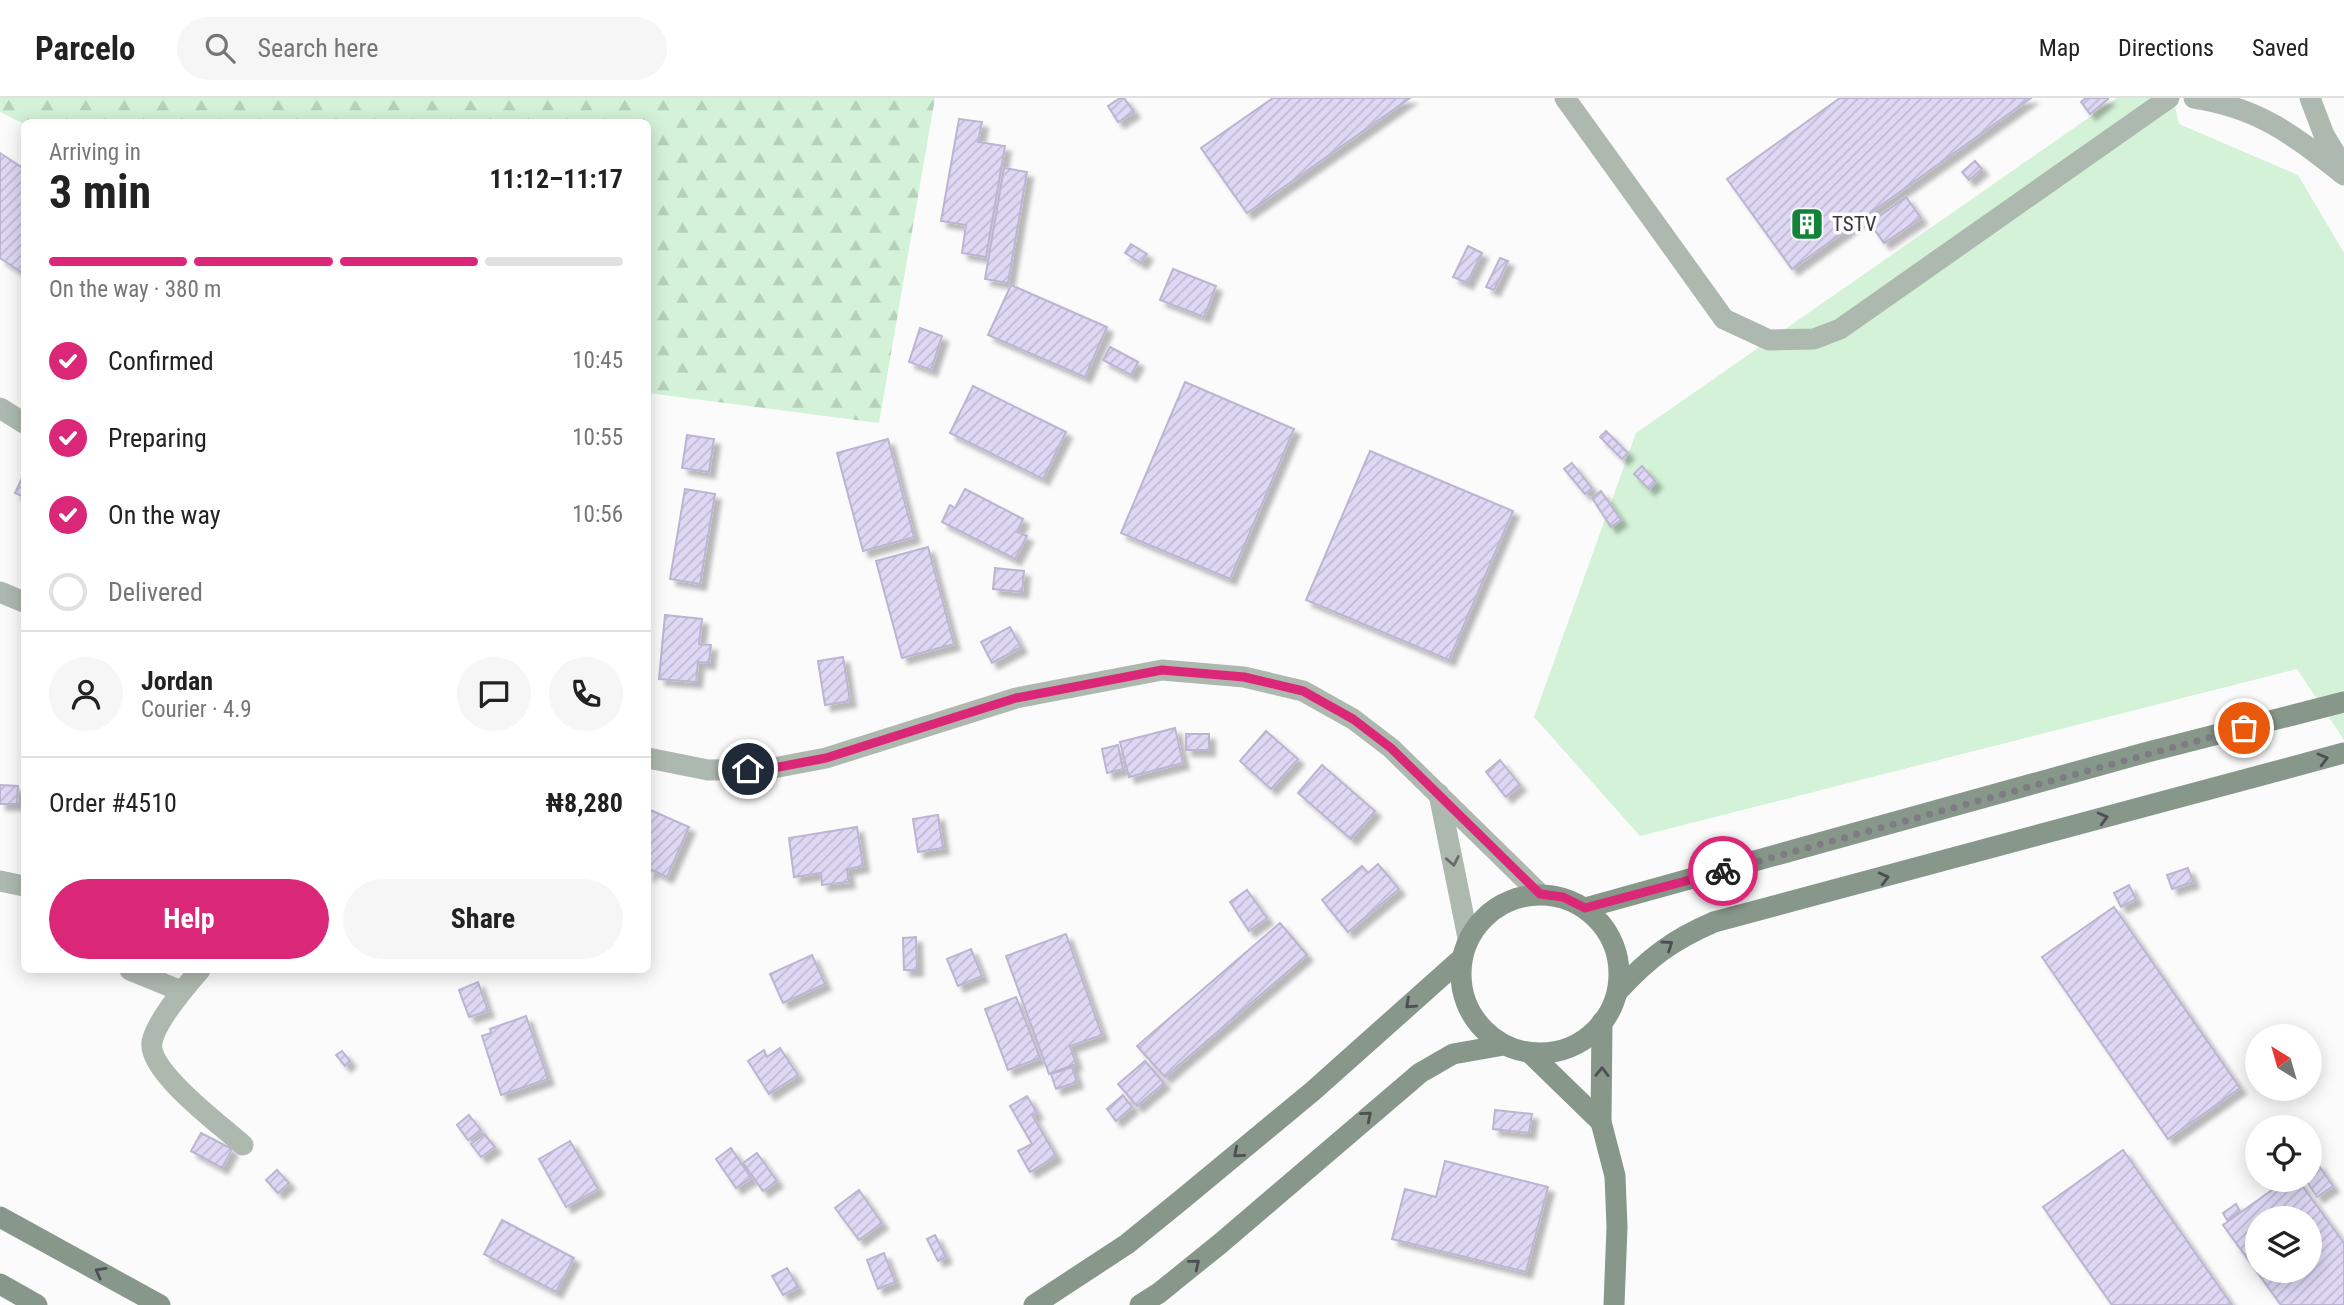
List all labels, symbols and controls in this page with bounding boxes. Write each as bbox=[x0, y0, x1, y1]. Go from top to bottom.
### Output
search box bbox=[177, 17, 667, 80]
text: Parcelo bbox=[35, 29, 135, 68]
icon: search bbox=[201, 29, 239, 67]
text: Search here bbox=[257, 33, 378, 63]
text: Map bbox=[2039, 34, 2080, 62]
text: Directions bbox=[2118, 34, 2214, 62]
text: Saved bbox=[2252, 34, 2309, 62]
text: Arriving in bbox=[49, 139, 141, 166]
text: 11:12–11:17 bbox=[489, 164, 623, 194]
text: 3 min bbox=[49, 165, 151, 219]
building icon: TSTV bbox=[1788, 205, 1826, 243]
place label: TSTV bbox=[1832, 212, 1877, 236]
text: On the way · 380 m bbox=[49, 276, 221, 303]
icon: check bbox=[49, 342, 87, 380]
text: Confirmed bbox=[108, 346, 214, 376]
text: 10:45 bbox=[572, 347, 623, 374]
icon: check bbox=[49, 419, 87, 457]
text: Preparing bbox=[108, 423, 207, 453]
text: 10:55 bbox=[572, 424, 623, 451]
icon: check bbox=[49, 496, 87, 534]
text: On the way bbox=[108, 500, 221, 530]
text: 10:56 bbox=[572, 501, 623, 528]
text: Delivered bbox=[108, 577, 203, 607]
button: person bbox=[49, 657, 123, 731]
button: chat bbox=[457, 657, 531, 731]
button: phone bbox=[549, 657, 623, 731]
text: Jordan bbox=[141, 666, 213, 696]
text: Courier · 4.9 bbox=[141, 696, 252, 723]
pin bbox=[2214, 698, 2274, 758]
icon: bag bbox=[2225, 709, 2263, 747]
pin bbox=[718, 739, 778, 799]
icon: home bbox=[729, 750, 767, 788]
one-way arrow bbox=[2317, 753, 2329, 767]
text: Order #4510 bbox=[49, 788, 177, 818]
text: ₦8,280 bbox=[546, 788, 623, 818]
one-way arrow bbox=[2097, 812, 2109, 827]
courier bbox=[1688, 836, 1758, 906]
icon: bike bbox=[1704, 852, 1742, 890]
one-way arrow bbox=[1444, 855, 1459, 867]
one-way arrow bbox=[1878, 872, 1890, 886]
button: Help bbox=[49, 879, 329, 959]
button: Share bbox=[343, 879, 623, 959]
one-way arrow bbox=[1660, 940, 1673, 953]
one-way arrow bbox=[1406, 996, 1419, 1008]
north arrow bbox=[2245, 1024, 2322, 1101]
map controls bbox=[2245, 1024, 2322, 1283]
one-way arrow bbox=[1594, 1066, 1609, 1077]
one-way arrow bbox=[1359, 1112, 1372, 1124]
button: locate bbox=[2245, 1115, 2322, 1192]
one-way arrow bbox=[1234, 1145, 1247, 1157]
button: layers bbox=[2245, 1206, 2322, 1283]
one-way arrow bbox=[1188, 1260, 1200, 1273]
one-way arrow bbox=[95, 1267, 107, 1280]

